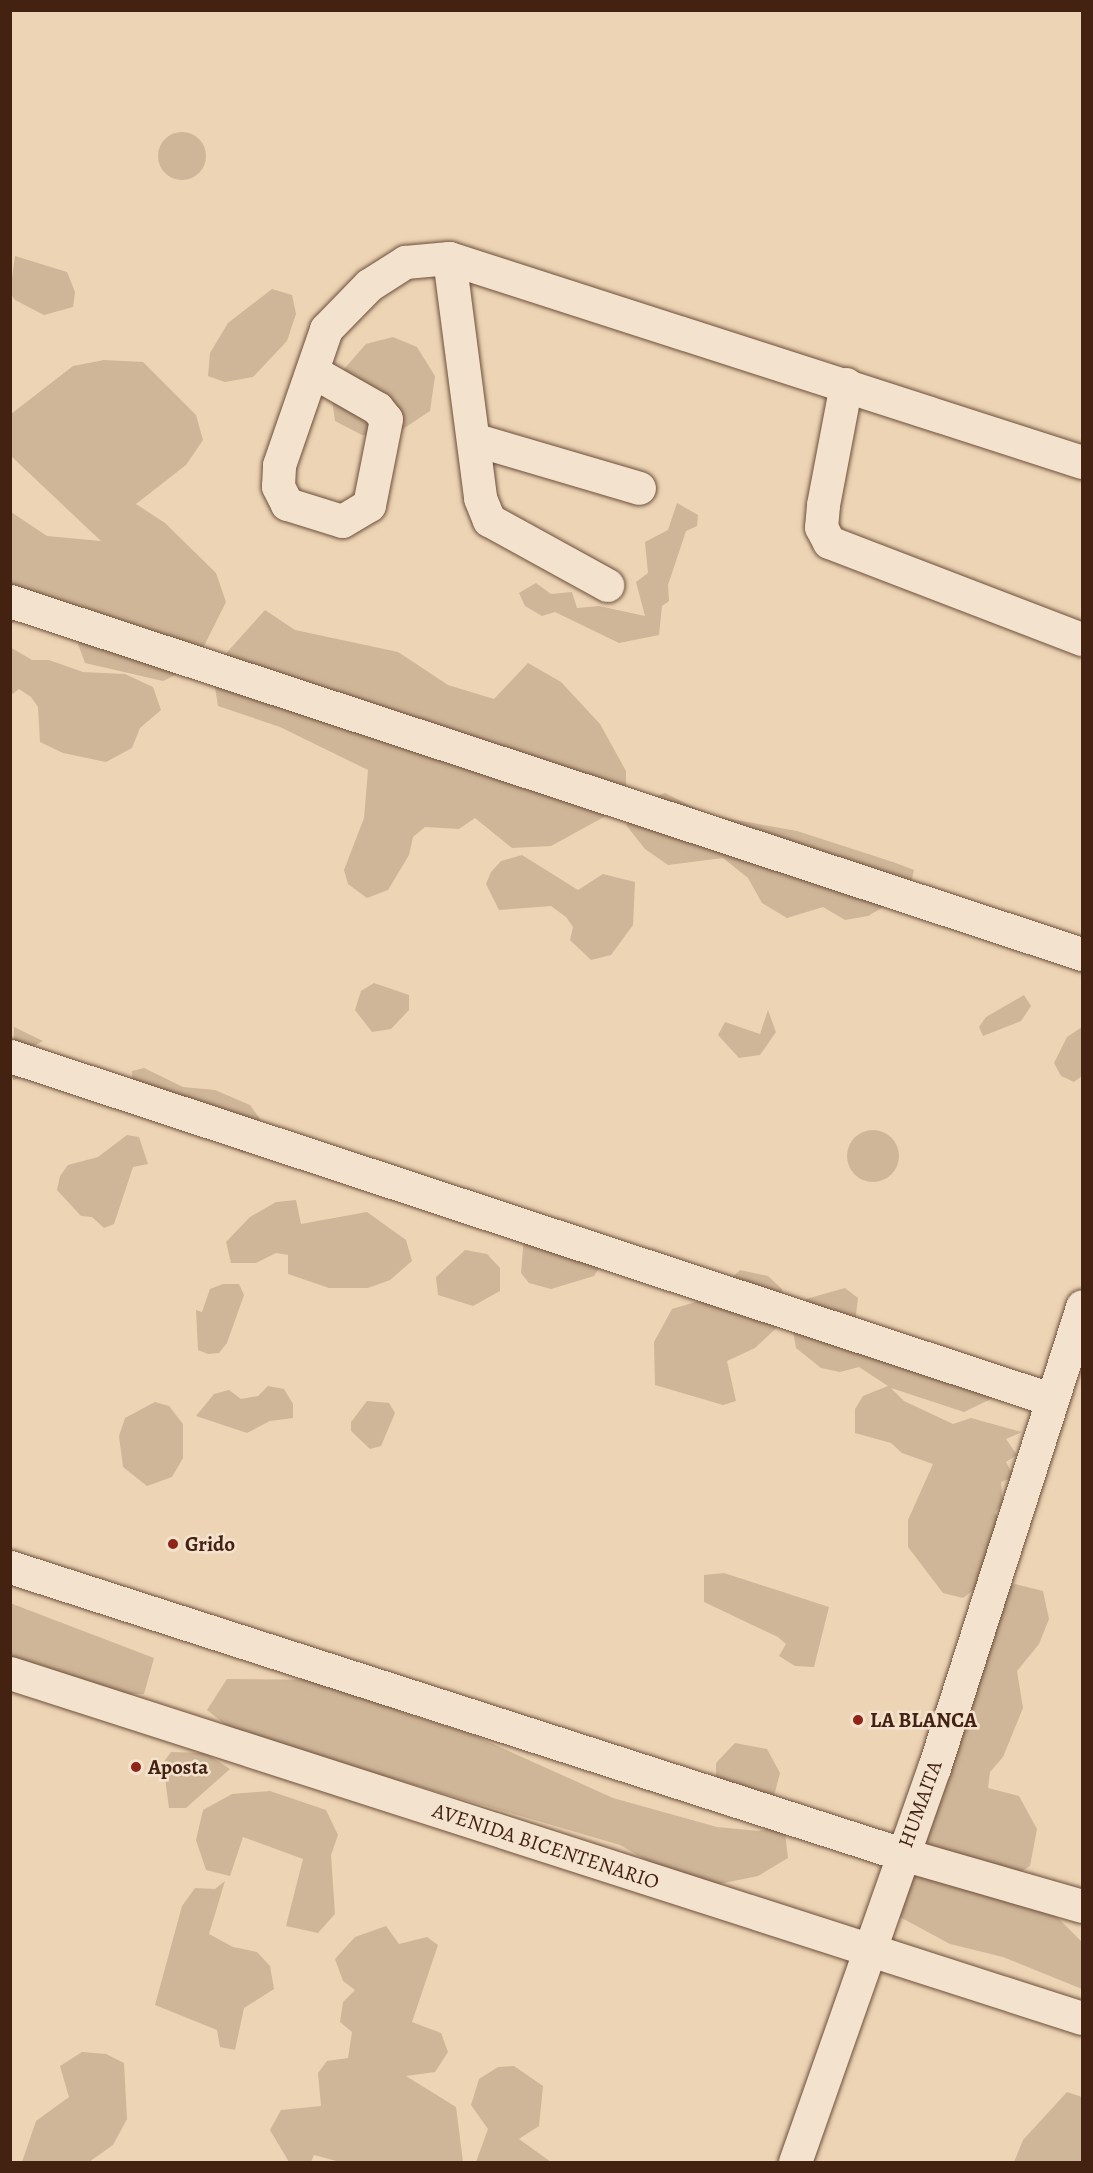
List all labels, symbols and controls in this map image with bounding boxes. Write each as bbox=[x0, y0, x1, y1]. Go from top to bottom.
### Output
place label: Grido bbox=[185, 1531, 235, 1557]
marker: Grido bbox=[166, 1537, 180, 1551]
place label: LA BLANCA bbox=[870, 1707, 977, 1733]
marker: LA BLANCA bbox=[851, 1713, 865, 1727]
place label: Aposta bbox=[148, 1754, 209, 1780]
street label: HUMAITA bbox=[893, 1757, 947, 1851]
marker: Aposta bbox=[129, 1760, 143, 1774]
street label: AVENIDA BICENTENARIO bbox=[430, 1797, 662, 1895]

